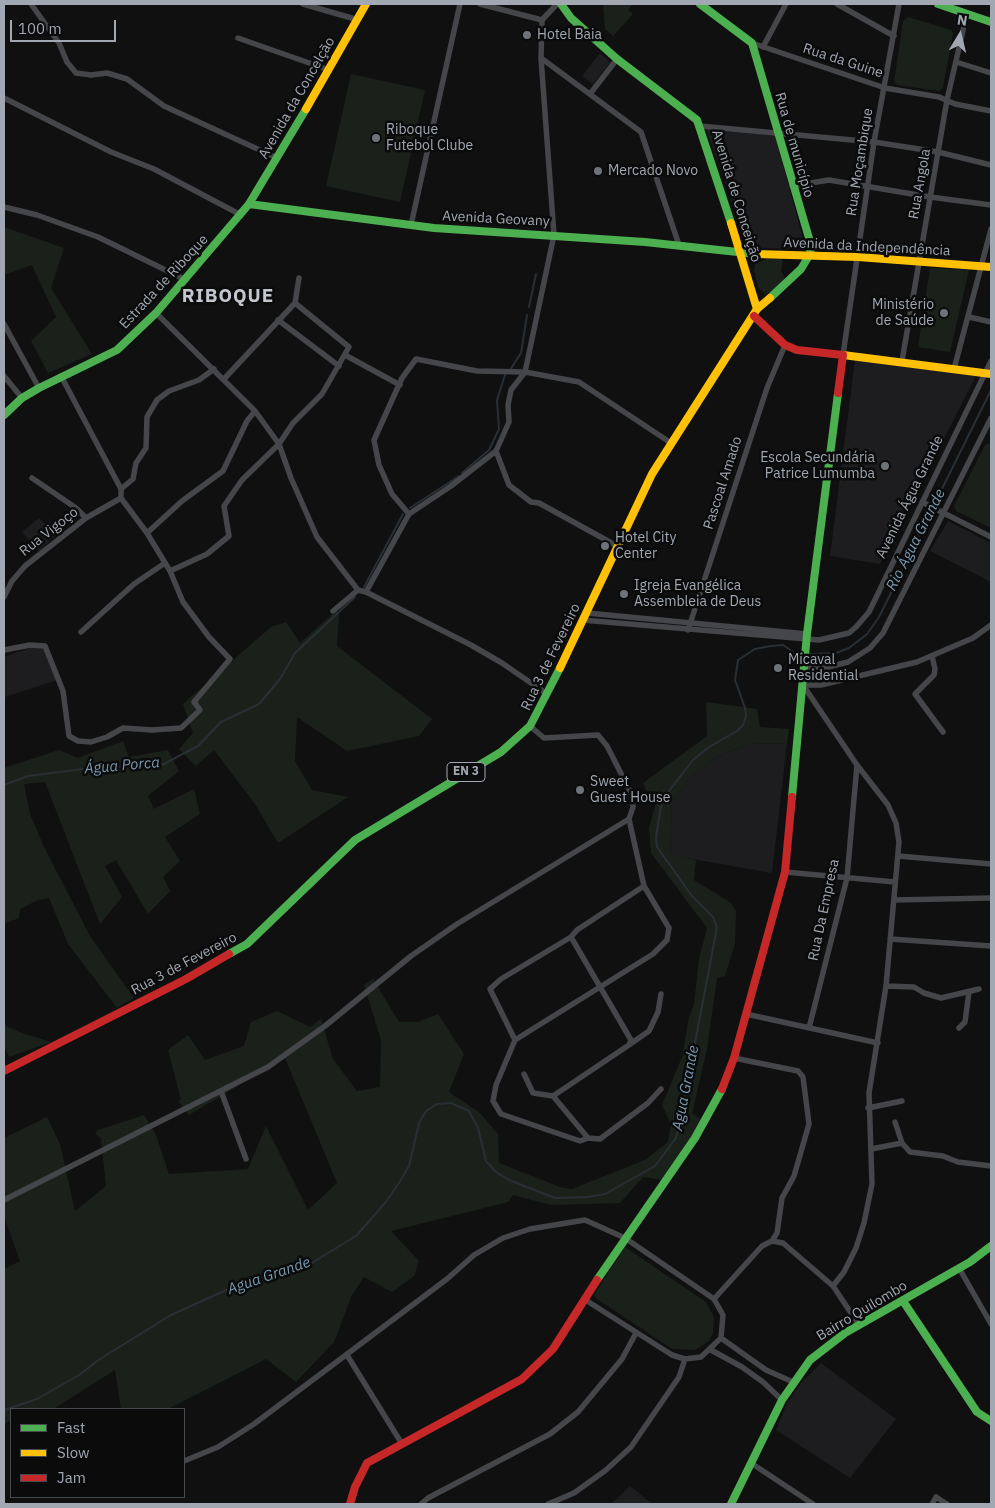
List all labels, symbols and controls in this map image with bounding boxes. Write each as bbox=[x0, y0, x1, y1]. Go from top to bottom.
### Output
scale bar bbox=[12, 10, 119, 42]
north arrow bbox=[935, 10, 985, 60]
text: N bbox=[956, 11, 969, 30]
text: 100 m bbox=[18, 19, 62, 38]
place label: Hotel Baia bbox=[537, 27, 602, 43]
marker: Hotel Baia bbox=[521, 29, 533, 41]
street label: Avenida da Concelção bbox=[255, 34, 339, 162]
street label: Rua da Guine bbox=[801, 40, 885, 82]
street label: Rua de município bbox=[771, 91, 817, 199]
street label: Rua Moçambique bbox=[843, 107, 877, 217]
place label: Riboque Futebol Clube bbox=[386, 122, 473, 154]
street label: Avenida de Conceição bbox=[708, 128, 764, 264]
marker: Riboque Futebol Clube bbox=[370, 132, 382, 144]
street label: Rua Angola bbox=[906, 148, 934, 220]
place label: Mercado Novo bbox=[608, 163, 698, 179]
marker: Mercado Novo bbox=[592, 165, 604, 177]
street label: Avenida Geovany bbox=[442, 208, 550, 230]
street label: Estrada de Riboque bbox=[116, 231, 212, 333]
street label: Avenida da Independência bbox=[783, 234, 951, 260]
district label: RIBOQUE bbox=[181, 286, 275, 308]
place label: Ministério de Saúde bbox=[872, 297, 934, 330]
marker: Ministério de Saúde bbox=[938, 307, 950, 319]
street label: Avenida Água Grande bbox=[873, 433, 947, 561]
street label: Pascoal Amado bbox=[700, 434, 746, 532]
place label: Escola Secundária Patrice Lumumba bbox=[760, 450, 875, 482]
marker: Escola Secundária Patrice Lumumba bbox=[879, 460, 891, 472]
water label: Rio Água Grande bbox=[883, 486, 949, 594]
street label: Rua Vigoço bbox=[16, 504, 82, 560]
place label: Hotel City Center bbox=[615, 530, 676, 562]
marker: Hotel City Center bbox=[599, 540, 611, 552]
place label: Igreja Evangélica Assembleia de Deus bbox=[634, 578, 761, 610]
marker: Igreja Evangélica Assembleia de Deus bbox=[618, 588, 630, 600]
street label: Rua 3 de Fevereiro bbox=[518, 601, 584, 713]
place label: Micaval Residential bbox=[788, 652, 858, 684]
marker: Micaval Residential bbox=[772, 662, 784, 674]
water label: Água Porca bbox=[83, 754, 161, 778]
road number: EN 3 bbox=[447, 762, 485, 782]
place label: Sweet Guest House bbox=[590, 774, 670, 806]
marker: Sweet Guest House bbox=[574, 784, 586, 796]
street label: Rua Da Empresa bbox=[805, 858, 843, 962]
street label: Rua 3 de Fevereiro bbox=[128, 929, 240, 999]
water label: Agua Grande bbox=[669, 1044, 703, 1132]
water label: Agua Grande bbox=[225, 1253, 313, 1299]
street label: Bairro Quilombo bbox=[814, 1277, 910, 1345]
legend bbox=[10, 1408, 185, 1498]
text: Fast bbox=[57, 1418, 85, 1437]
text: Slow bbox=[57, 1443, 90, 1462]
text: Jam bbox=[57, 1468, 86, 1487]

